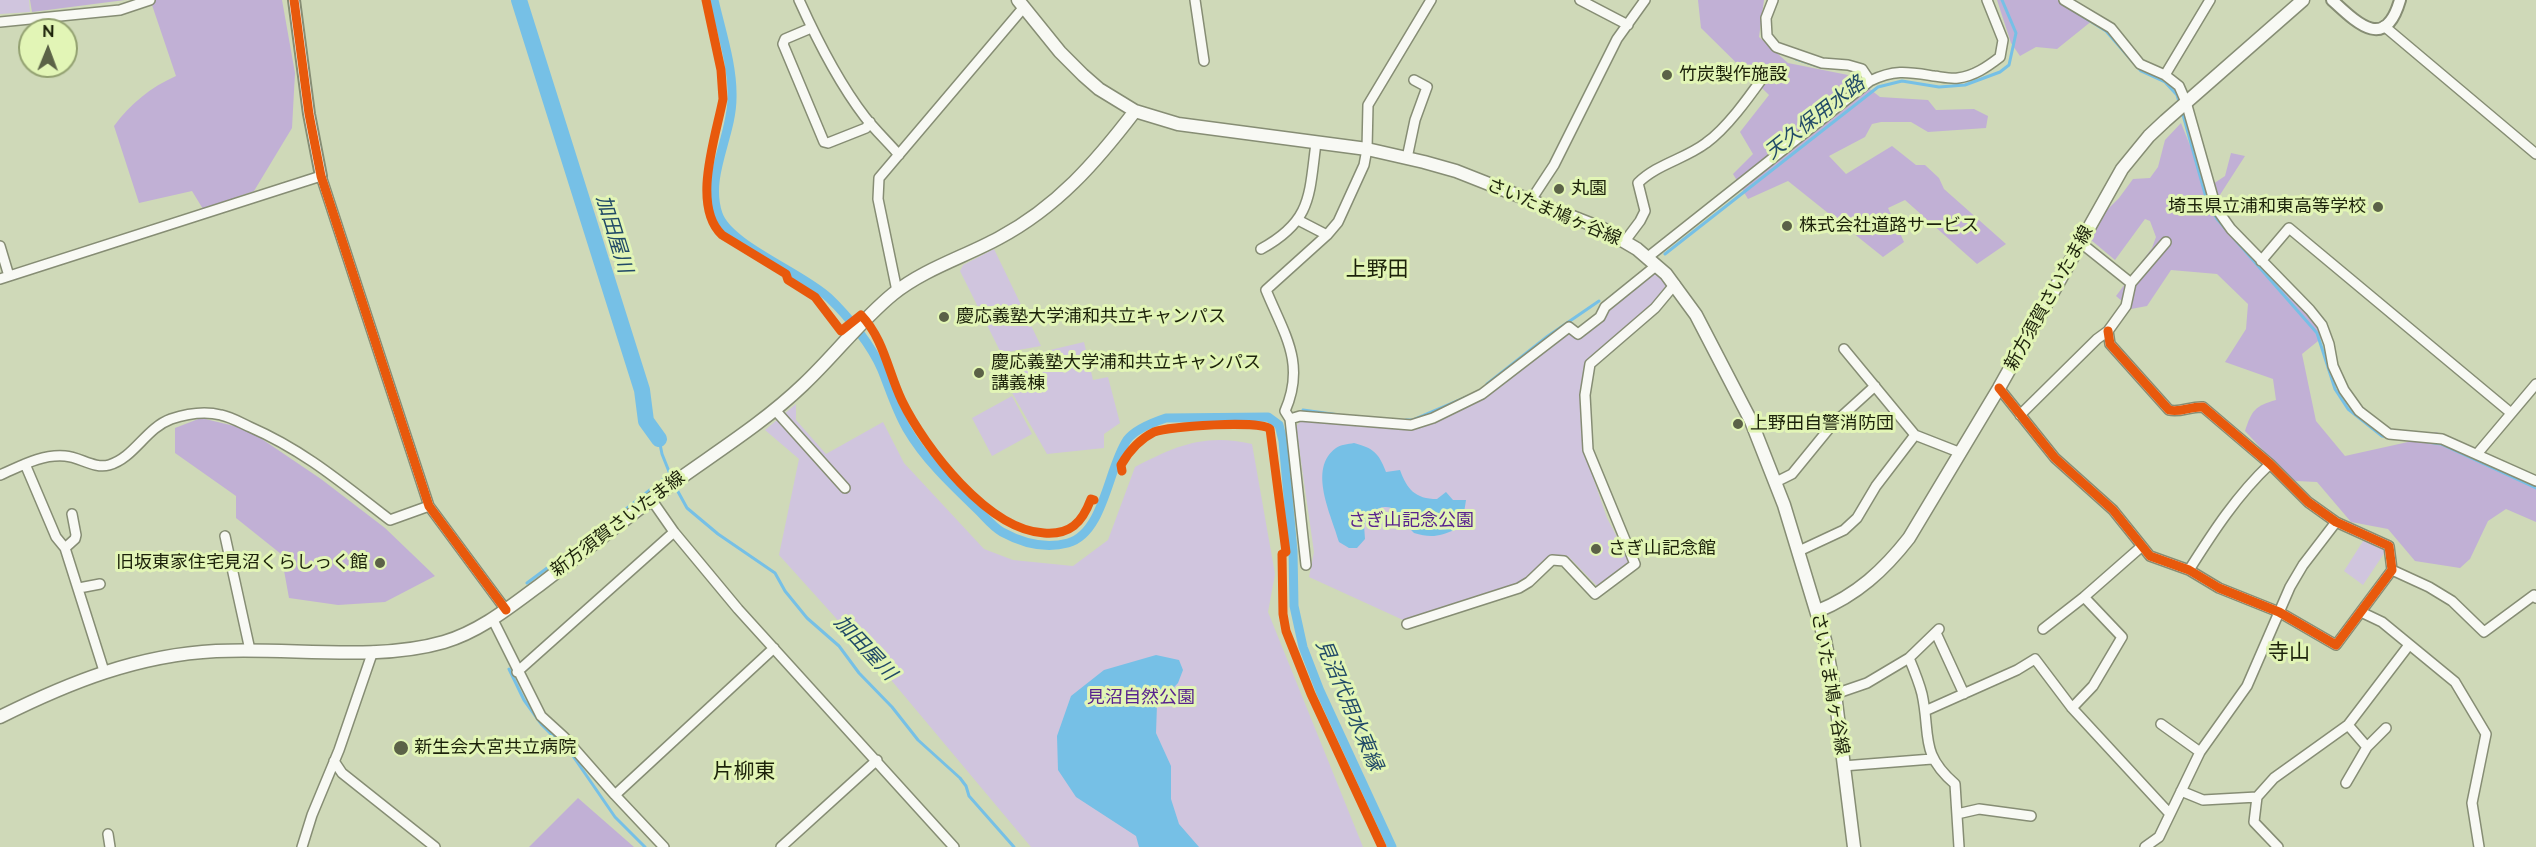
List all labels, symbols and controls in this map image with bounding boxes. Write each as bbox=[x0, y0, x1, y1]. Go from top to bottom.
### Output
north arrow bbox=[18, 18, 78, 78]
text: N bbox=[42, 22, 55, 41]
place label: 竹炭製作施設 bbox=[1679, 64, 1787, 86]
marker: 竹炭製作施設 bbox=[1660, 68, 1674, 82]
water label: 天久保用水路 bbox=[1760, 72, 1870, 164]
street label: さいたま鳩ヶ谷線 bbox=[1484, 174, 1624, 250]
place label: 丸園 bbox=[1571, 178, 1607, 200]
marker: 丸園 bbox=[1552, 182, 1566, 196]
water label: 加田屋川 bbox=[591, 192, 637, 276]
place label: 埼玉県立浦和東高等学校 bbox=[2168, 196, 2366, 218]
marker: 埼玉県立浦和東高等学校 bbox=[2371, 200, 2385, 214]
place label: 株式会社道路サービス bbox=[1799, 215, 1979, 237]
marker: 株式会社道路サービス bbox=[1780, 219, 1794, 233]
street label: 新方須賀さいたま線 bbox=[2000, 222, 2098, 374]
district label: 上野田 bbox=[1346, 257, 1408, 283]
place label: 慶応義塾大学浦和共立キャンパス bbox=[956, 306, 1226, 328]
marker: 慶応義塾大学浦和共立キャンパス bbox=[937, 310, 951, 324]
place label: 慶応義塾大学浦和共立キャンパス 講義棟 bbox=[991, 352, 1261, 394]
marker: 慶応義塾大学浦和共立キャンパス 講義棟 bbox=[972, 366, 986, 380]
place label: 上野田自警消防団 bbox=[1750, 413, 1894, 435]
marker: 上野田自警消防団 bbox=[1731, 417, 1745, 431]
street label: 新方須賀さいたま線 bbox=[547, 467, 689, 581]
park label: さぎ山記念公園 bbox=[1348, 510, 1474, 532]
place label: さぎ山記念館 bbox=[1608, 538, 1716, 560]
marker: さぎ山記念館 bbox=[1589, 542, 1603, 556]
place label: 旧坂東家住宅見沼くらしっく館 bbox=[116, 552, 368, 574]
marker: 旧坂東家住宅見沼くらしっく館 bbox=[373, 556, 387, 570]
water label: 加田屋川 bbox=[829, 611, 901, 685]
street label: さいたま鳩ヶ谷線 bbox=[1807, 611, 1853, 757]
water label: 見沼代用水東縁 bbox=[1311, 636, 1387, 774]
district label: 寺山 bbox=[2268, 640, 2310, 666]
park label: 見沼自然公園 bbox=[1087, 687, 1195, 709]
place label: 新生会大宮共立病院 bbox=[414, 737, 576, 759]
marker: 新生会大宮共立病院 bbox=[392, 739, 410, 757]
district label: 片柳東 bbox=[713, 759, 775, 785]

